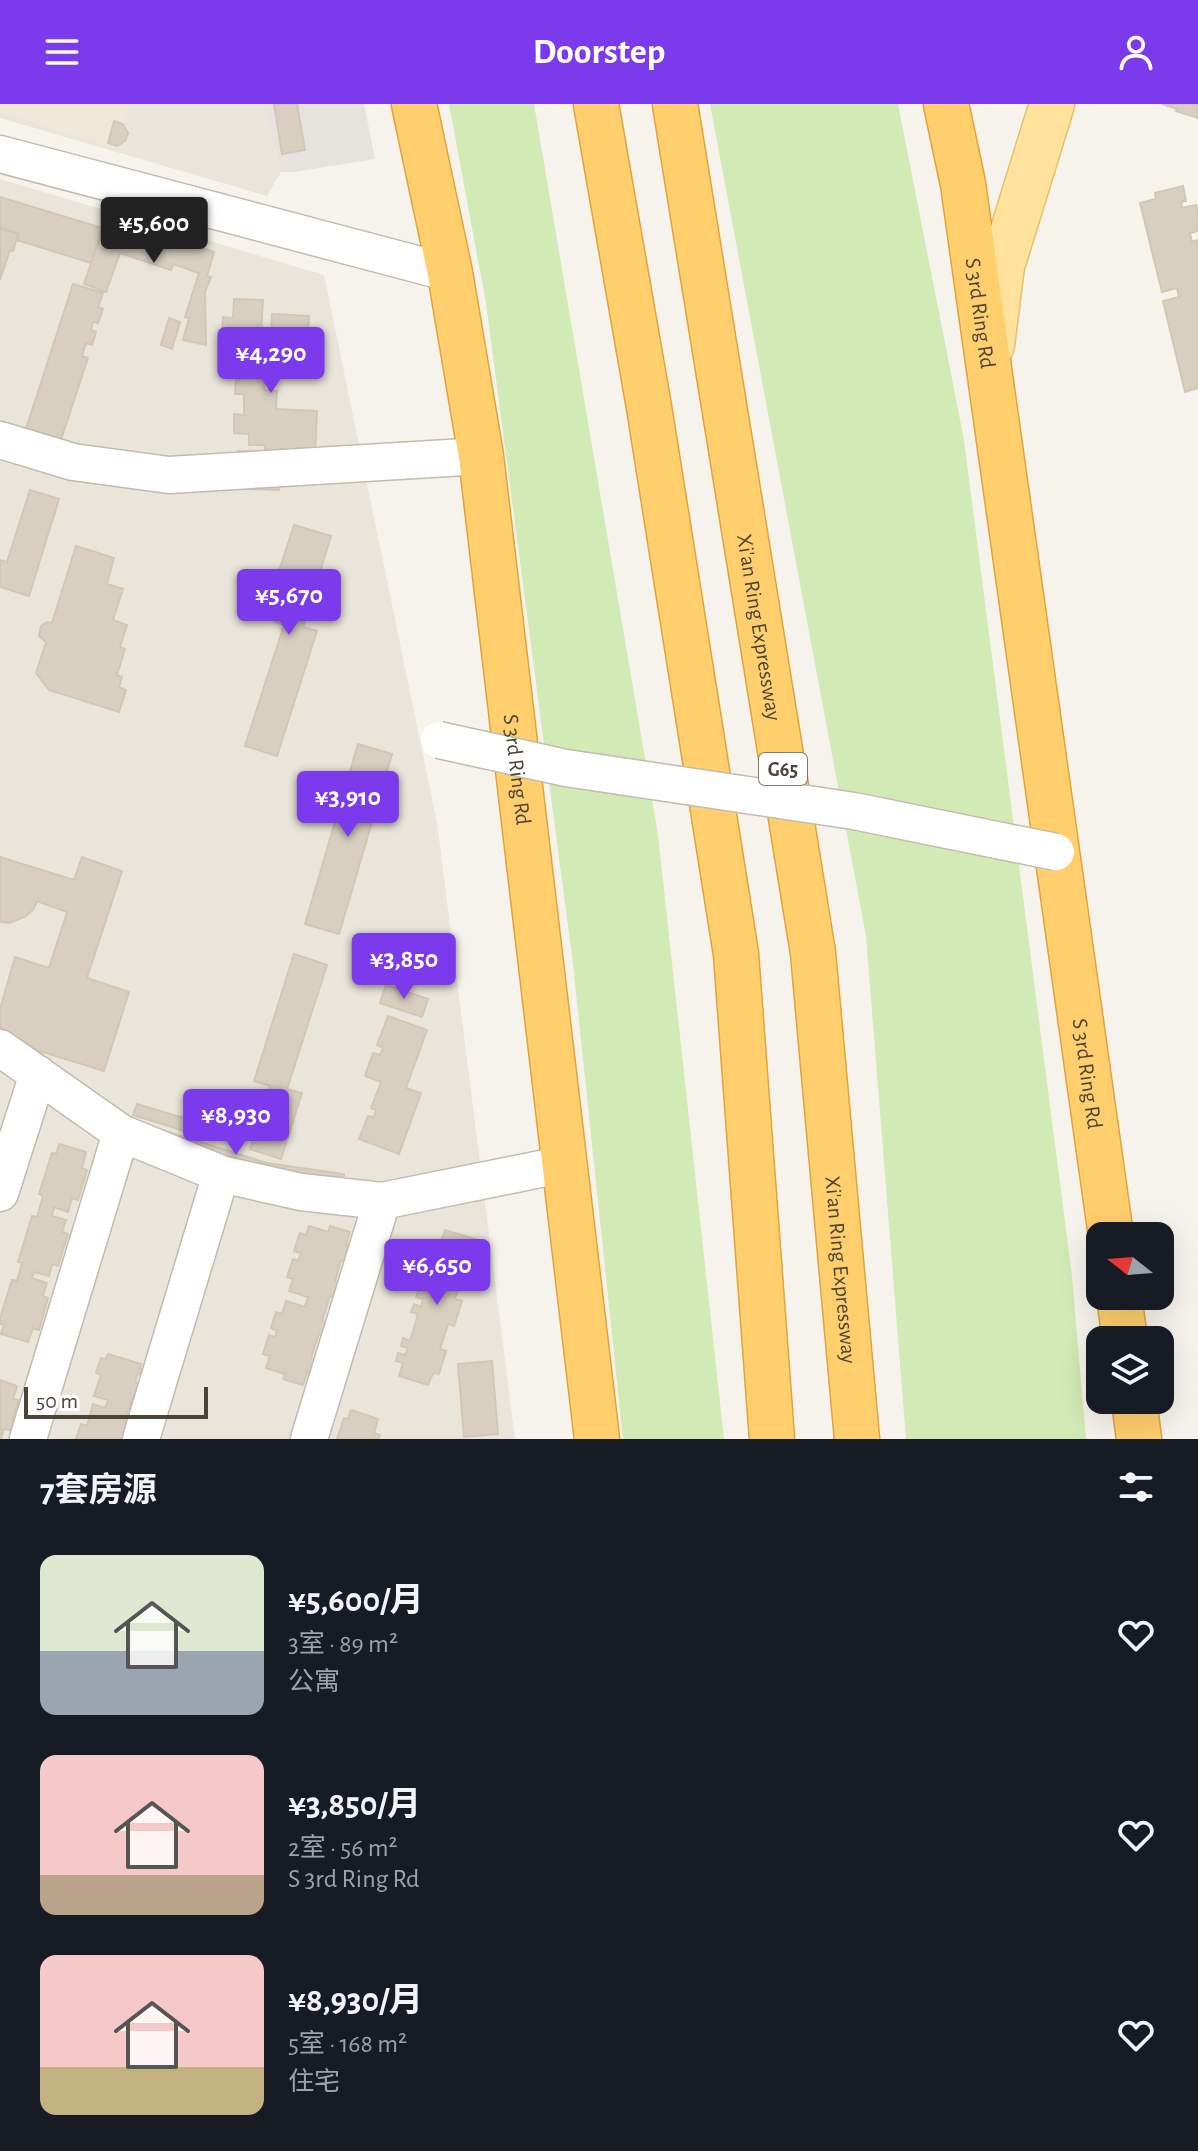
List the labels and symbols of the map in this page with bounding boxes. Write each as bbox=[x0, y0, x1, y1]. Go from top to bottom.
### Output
pin: ¥5,600 bbox=[89, 197, 219, 265]
street label: S 3rd Ring Rd bbox=[962, 256, 999, 370]
pin: ¥4,290 bbox=[206, 327, 336, 395]
street label: Xi'an Ring Expressway bbox=[733, 532, 785, 723]
pin: ¥5,670 bbox=[224, 569, 354, 637]
street label: S 3rd Ring Rd bbox=[500, 713, 534, 826]
road number: G65 bbox=[759, 753, 807, 785]
pin: ¥3,910 bbox=[283, 771, 413, 839]
pin: ¥3,850 bbox=[339, 933, 469, 1001]
street label: S 3rd Ring Rd bbox=[1068, 1017, 1106, 1130]
pin: ¥8,930 bbox=[171, 1089, 301, 1157]
street label: Xi'an Ring Expressway bbox=[821, 1175, 860, 1365]
north arrow bbox=[1086, 1222, 1174, 1310]
pin: ¥6,650 bbox=[372, 1239, 502, 1307]
scale bar bbox=[24, 1383, 208, 1419]

